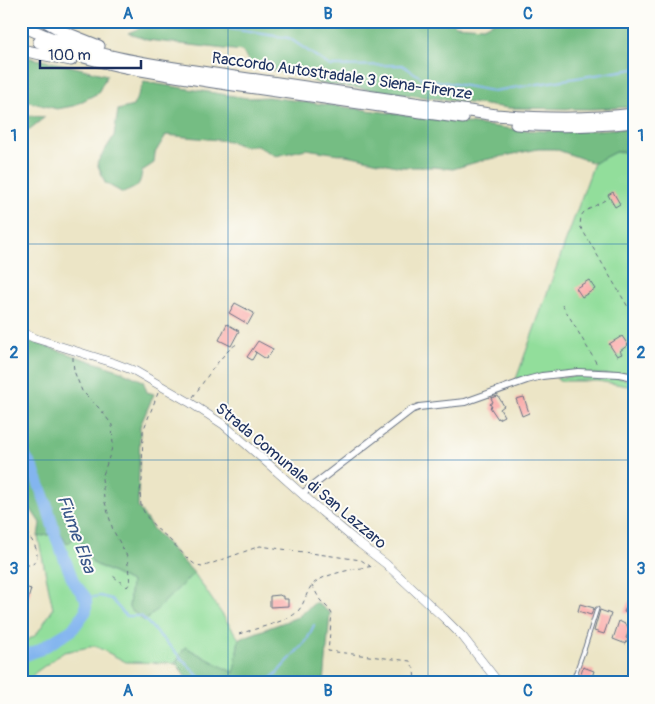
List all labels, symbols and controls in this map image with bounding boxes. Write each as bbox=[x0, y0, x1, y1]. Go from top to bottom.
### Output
text: A bbox=[123, 4, 134, 24]
text: B bbox=[323, 4, 333, 24]
text: C bbox=[523, 4, 533, 24]
scale bar bbox=[40, 38, 141, 70]
text: 100 m bbox=[48, 46, 91, 65]
street label: Raccordo Autostradale 3 Siena-Firenze bbox=[211, 48, 474, 104]
text: 1 bbox=[11, 126, 17, 146]
text: 1 bbox=[638, 126, 644, 146]
text: 2 bbox=[10, 343, 19, 363]
text: 2 bbox=[637, 343, 646, 363]
street label: Strada Comunale di San Lazzaro bbox=[211, 399, 391, 554]
water label: Fiume Elsa bbox=[51, 492, 101, 578]
text: 3 bbox=[10, 559, 19, 579]
text: 3 bbox=[637, 559, 646, 579]
text: A bbox=[123, 681, 134, 701]
text: B bbox=[323, 681, 333, 701]
text: C bbox=[523, 681, 533, 701]

